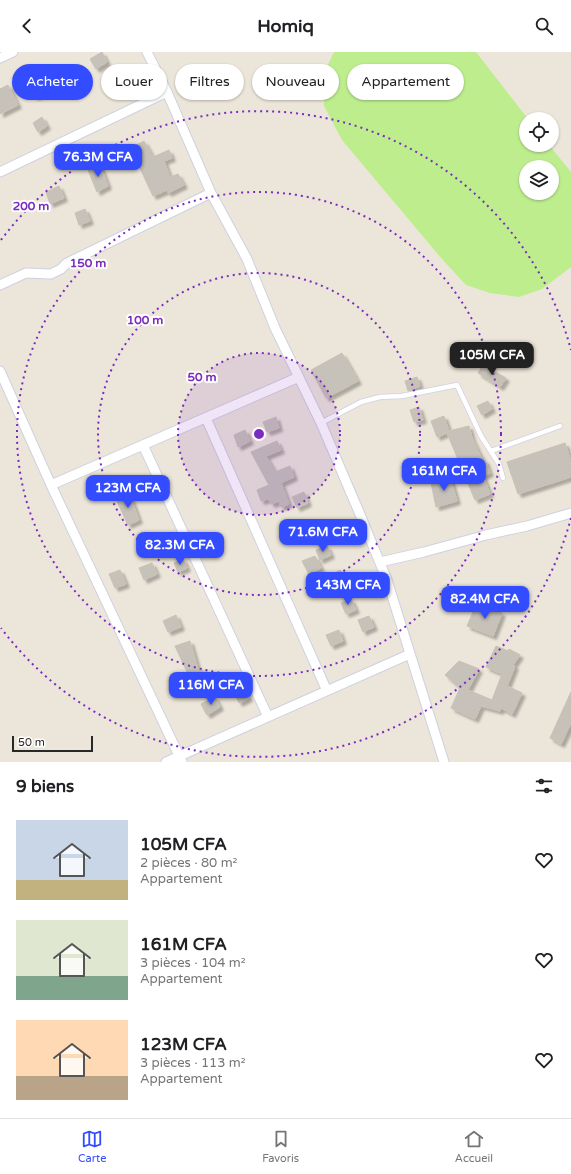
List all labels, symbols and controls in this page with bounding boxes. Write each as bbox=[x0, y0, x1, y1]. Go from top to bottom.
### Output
icon: back bbox=[16, 15, 38, 37]
text: Homiq bbox=[257, 15, 314, 37]
icon: search bbox=[533, 15, 555, 37]
chip: Acheter bbox=[12, 64, 93, 100]
chip: Louer bbox=[101, 64, 167, 100]
chip: Filtres bbox=[175, 64, 244, 100]
chip: Nouveau bbox=[252, 64, 339, 100]
chip: Appartement bbox=[347, 64, 464, 100]
map controls bbox=[519, 112, 559, 200]
button: locate bbox=[519, 112, 559, 152]
pin: 76.3M CFA bbox=[52, 144, 144, 178]
text: 76.3M CFA bbox=[63, 149, 133, 165]
button: layers bbox=[519, 160, 559, 200]
text: 200 m bbox=[13, 199, 49, 213]
text: 150 m bbox=[70, 256, 106, 270]
text: 100 m bbox=[127, 313, 163, 327]
pin: 105M CFA bbox=[451, 342, 533, 376]
text: 105M CFA bbox=[459, 347, 525, 363]
text: 50 m bbox=[187, 370, 217, 384]
centre of rings bbox=[252, 427, 266, 441]
pin: 161M CFA bbox=[403, 458, 485, 492]
text: 161M CFA bbox=[411, 463, 477, 479]
pin: 123M CFA bbox=[87, 475, 169, 509]
text: 123M CFA bbox=[95, 480, 161, 496]
pin: 71.6M CFA bbox=[277, 519, 369, 553]
text: 71.6M CFA bbox=[288, 524, 358, 540]
pin: 82.3M CFA bbox=[134, 532, 226, 566]
text: 82.3M CFA bbox=[145, 537, 215, 553]
pin: 143M CFA bbox=[307, 572, 389, 606]
text: 143M CFA bbox=[315, 577, 381, 593]
pin: 82.4M CFA bbox=[439, 586, 531, 620]
text: 82.4M CFA bbox=[450, 591, 520, 607]
pin: 116M CFA bbox=[170, 672, 252, 706]
text: 116M CFA bbox=[178, 677, 244, 693]
scale bar bbox=[12, 734, 93, 753]
text: 50 m bbox=[18, 736, 45, 749]
icon: filters bbox=[533, 775, 555, 797]
text: 9 biens bbox=[16, 776, 74, 797]
text: 105M CFA bbox=[140, 834, 227, 855]
icon: home bbox=[48, 836, 96, 884]
icon: heart bbox=[533, 849, 555, 871]
text: 2 pièces · 80 m² bbox=[140, 855, 237, 871]
text: Appartement bbox=[140, 871, 223, 887]
text: 161M CFA bbox=[140, 934, 227, 955]
icon: home bbox=[48, 936, 96, 984]
icon: heart bbox=[533, 949, 555, 971]
text: 3 pièces · 104 m² bbox=[140, 955, 246, 971]
text: Appartement bbox=[140, 971, 223, 987]
text: 123M CFA bbox=[140, 1034, 227, 1055]
icon: home bbox=[48, 1036, 96, 1084]
icon: heart bbox=[533, 1049, 555, 1071]
text: 3 pièces · 113 m² bbox=[140, 1055, 246, 1071]
text: Appartement bbox=[140, 1071, 223, 1087]
tab: Carte bbox=[78, 1128, 106, 1165]
tab: Favoris bbox=[262, 1128, 299, 1165]
tab: Accueil bbox=[455, 1128, 493, 1165]

